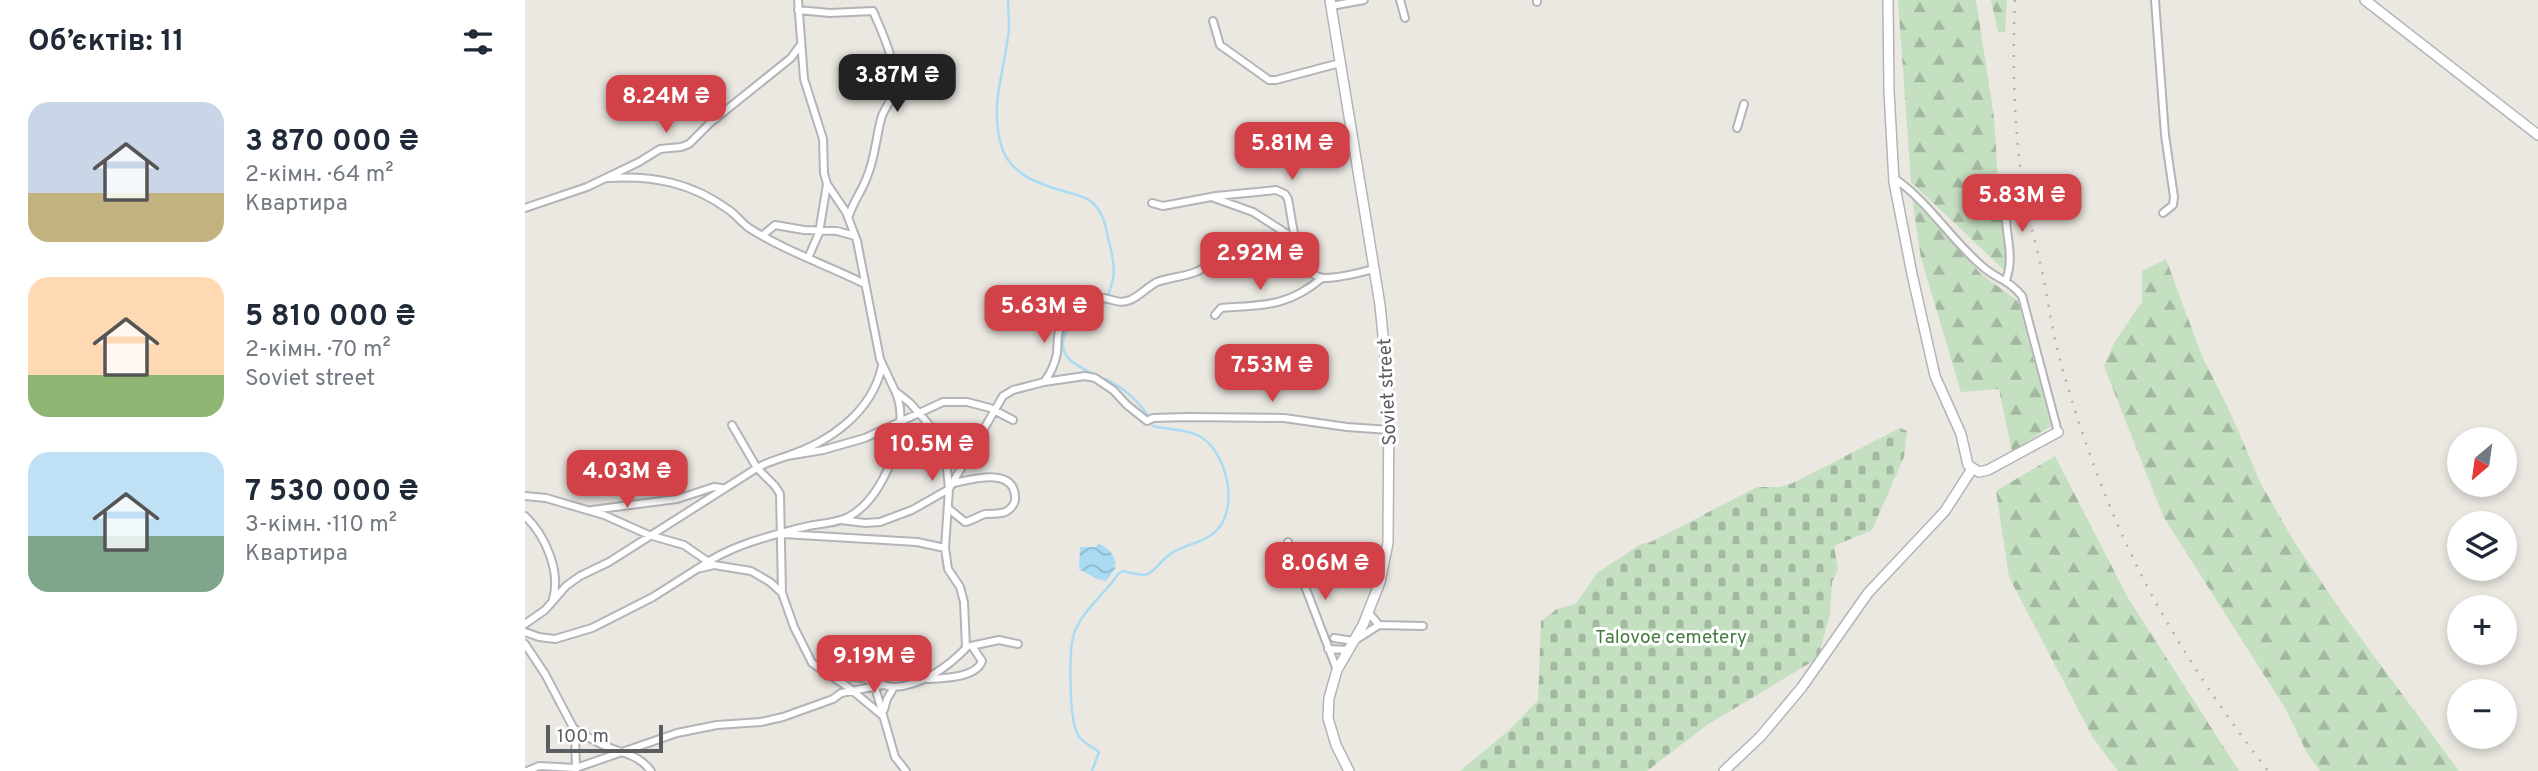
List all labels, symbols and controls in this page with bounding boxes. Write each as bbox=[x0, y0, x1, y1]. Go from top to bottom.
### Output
icon: filters bbox=[459, 23, 497, 61]
text: Об’єктів: 11 bbox=[28, 24, 184, 61]
pin: 3.87M ₴ bbox=[832, 54, 962, 114]
text: 3.87M ₴ bbox=[855, 62, 939, 91]
pin: 8.24M ₴ bbox=[601, 76, 731, 135]
text: 8.24M ₴ bbox=[622, 83, 710, 112]
pin: 5.81M ₴ bbox=[1227, 122, 1357, 182]
text: 3 870 000 ₴ bbox=[245, 124, 419, 161]
icon: home bbox=[84, 130, 168, 214]
text: 5.81M ₴ bbox=[1251, 130, 1333, 159]
text: 2-кімн. · 64 m² bbox=[245, 161, 394, 190]
pin: 5.83M ₴ bbox=[1957, 174, 2087, 234]
text: 5.83M ₴ bbox=[1978, 182, 2066, 211]
text: Квартира bbox=[245, 190, 348, 219]
pin: 2.92M ₴ bbox=[1195, 232, 1325, 292]
text: 2.92M ₴ bbox=[1216, 240, 1304, 269]
pin: 5.63M ₴ bbox=[979, 286, 1109, 345]
text: 5.63M ₴ bbox=[1001, 293, 1087, 322]
text: 5 810 000 ₴ bbox=[245, 299, 415, 336]
icon: home bbox=[84, 305, 168, 389]
text: 2-кімн. · 70 m² bbox=[245, 336, 391, 365]
street label: Soviet street bbox=[1373, 338, 1403, 446]
pin: 7.53M ₴ bbox=[1207, 344, 1337, 404]
text: 7.53M ₴ bbox=[1231, 352, 1313, 381]
text: Soviet street bbox=[245, 365, 375, 394]
pin: 10.5M ₴ bbox=[867, 424, 997, 483]
north arrow bbox=[2447, 427, 2517, 497]
map controls bbox=[2447, 427, 2517, 749]
text: 10.5M ₴ bbox=[890, 431, 974, 460]
pin: 4.03M ₴ bbox=[562, 450, 692, 510]
text: 4.03M ₴ bbox=[583, 458, 671, 487]
text: 7 530 000 ₴ bbox=[245, 474, 418, 511]
icon: home bbox=[84, 480, 168, 564]
text: 3-кімн. · 110 m² bbox=[245, 511, 397, 540]
button: layers bbox=[2447, 511, 2517, 581]
text: Квартира bbox=[245, 540, 348, 569]
pin: 8.06M ₴ bbox=[1260, 542, 1390, 602]
text: 8.06M ₴ bbox=[1281, 550, 1369, 579]
button: + bbox=[2447, 595, 2517, 665]
park label: Talovoe cemetery bbox=[1595, 626, 1747, 650]
pin: 9.19M ₴ bbox=[809, 636, 939, 695]
text: 9.19M ₴ bbox=[833, 643, 915, 672]
button: − bbox=[2447, 679, 2517, 749]
scale bar bbox=[546, 722, 663, 754]
text: 100 m bbox=[557, 725, 609, 749]

